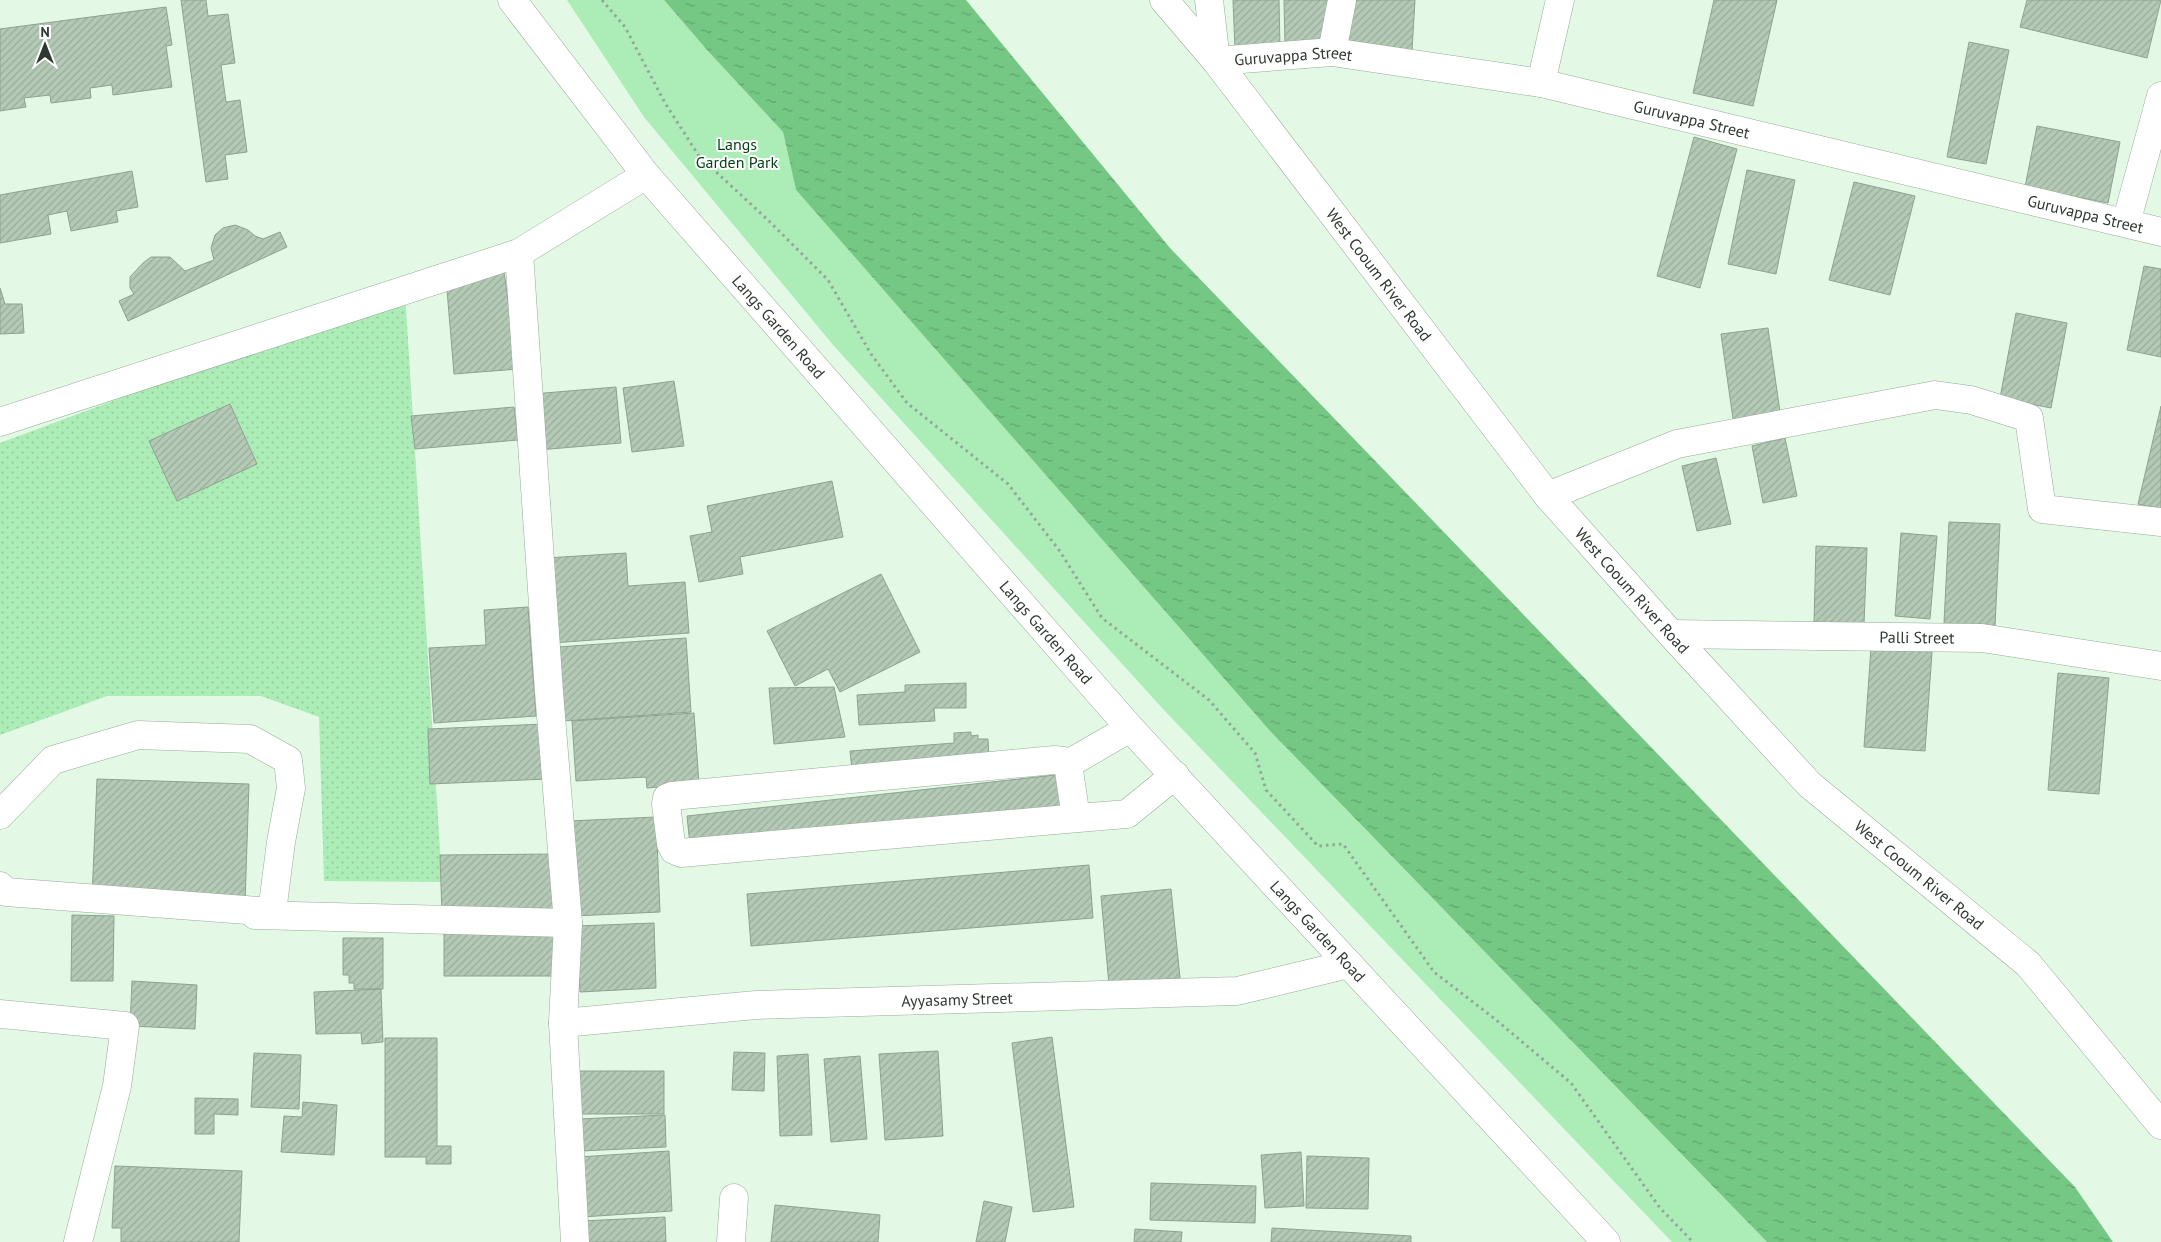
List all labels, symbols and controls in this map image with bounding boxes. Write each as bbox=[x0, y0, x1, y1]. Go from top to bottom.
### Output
north arrow bbox=[20, 20, 70, 70]
text: N bbox=[40, 23, 50, 41]
street label: Guruvappa Street bbox=[1233, 42, 1354, 70]
street label: Guruvappa Street bbox=[1632, 96, 1752, 143]
park label: Langs Garden Park bbox=[696, 134, 779, 172]
street label: Guruvappa Street bbox=[2025, 190, 2146, 238]
street label: West Cooum River Road bbox=[1322, 204, 1436, 345]
street label: Langs Garden Road bbox=[728, 271, 829, 383]
street label: West Cooum River Road bbox=[1571, 523, 1694, 658]
street label: Langs Garden Road bbox=[995, 576, 1097, 688]
street label: Palli Street bbox=[1879, 627, 1955, 648]
street label: West Cooum River Road bbox=[1850, 816, 1988, 934]
street label: Langs Garden Road bbox=[1266, 876, 1370, 986]
street label: Ayyasamy Street bbox=[901, 988, 1014, 1011]

